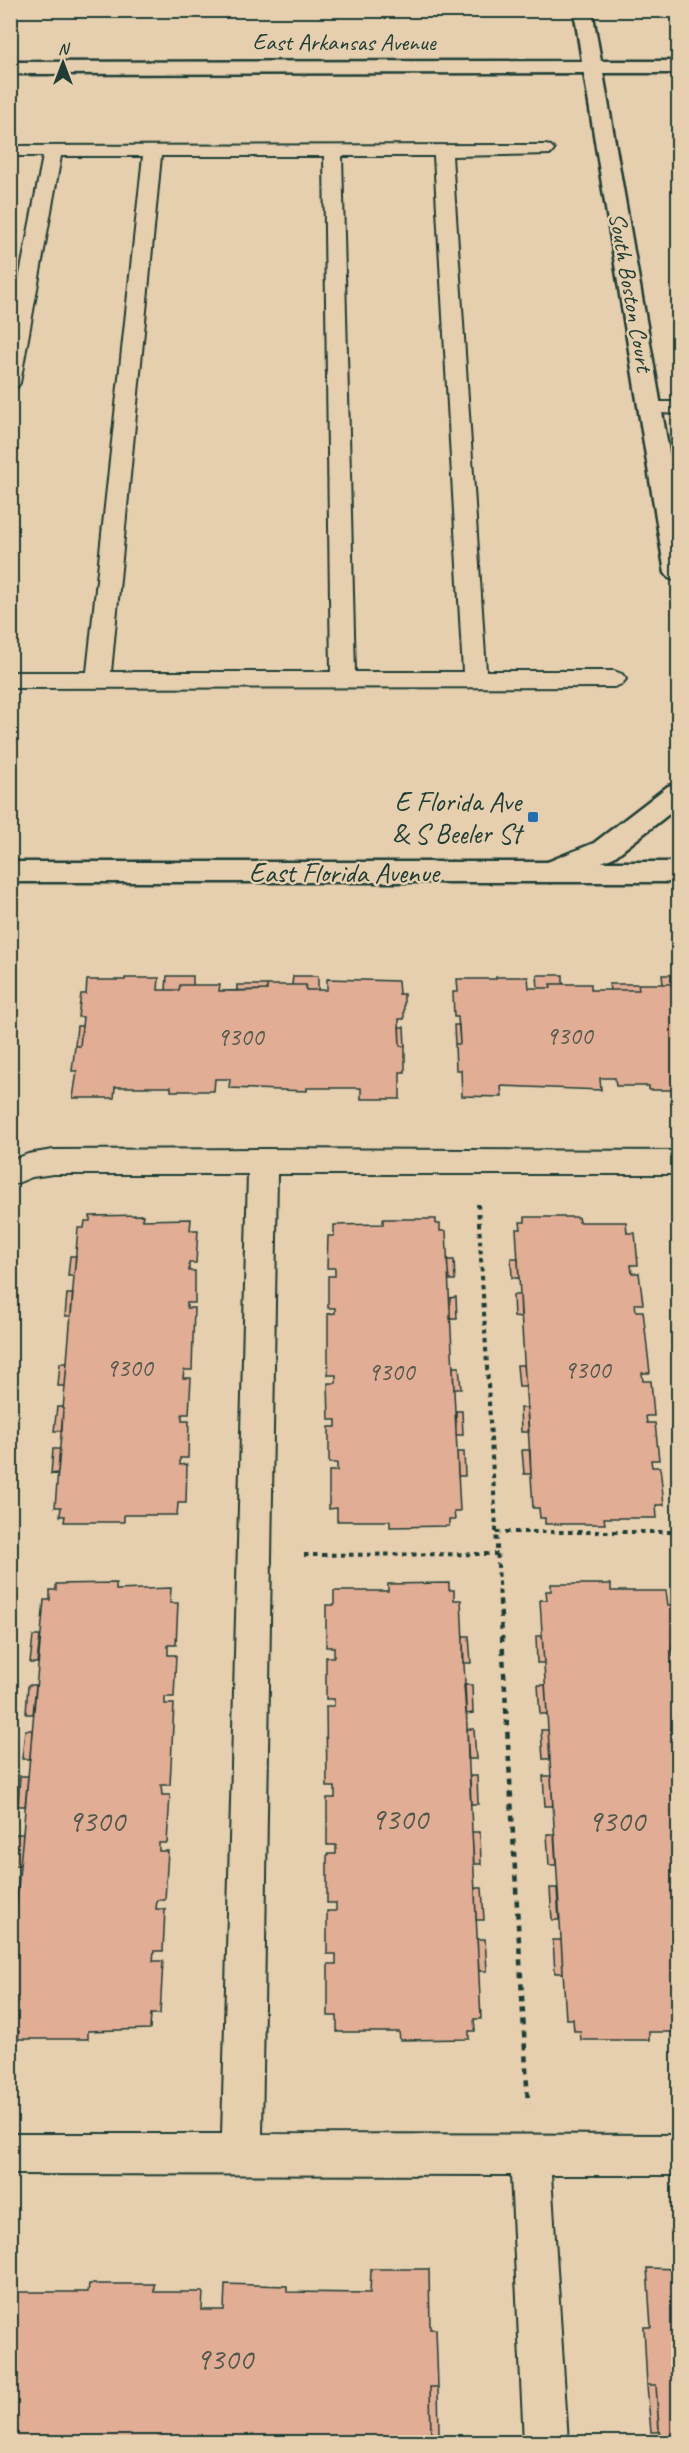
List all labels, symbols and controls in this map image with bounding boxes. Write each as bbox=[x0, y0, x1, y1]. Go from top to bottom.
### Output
street label: East Arkansas Avenue bbox=[253, 27, 438, 57]
north arrow bbox=[33, 33, 93, 93]
text: N bbox=[58, 39, 71, 59]
street label: South Boston Court bbox=[602, 210, 660, 376]
place label: E Florida Ave & S Beeler St bbox=[392, 784, 525, 851]
marker: E Florida Ave & S Beeler St bbox=[526, 810, 540, 824]
street label: East Florida Avenue bbox=[249, 855, 441, 890]
house number: 9300 bbox=[546, 1019, 595, 1052]
house number: 9300 bbox=[217, 1020, 266, 1053]
house number: 9300 bbox=[106, 1351, 155, 1384]
house number: 9300 bbox=[564, 1353, 613, 1386]
house number: 9300 bbox=[368, 1355, 417, 1388]
house number: 9300 bbox=[370, 1798, 430, 1839]
house number: 9300 bbox=[67, 1800, 127, 1841]
house number: 9300 bbox=[587, 1800, 647, 1841]
house number: 9300 bbox=[195, 2338, 255, 2379]

